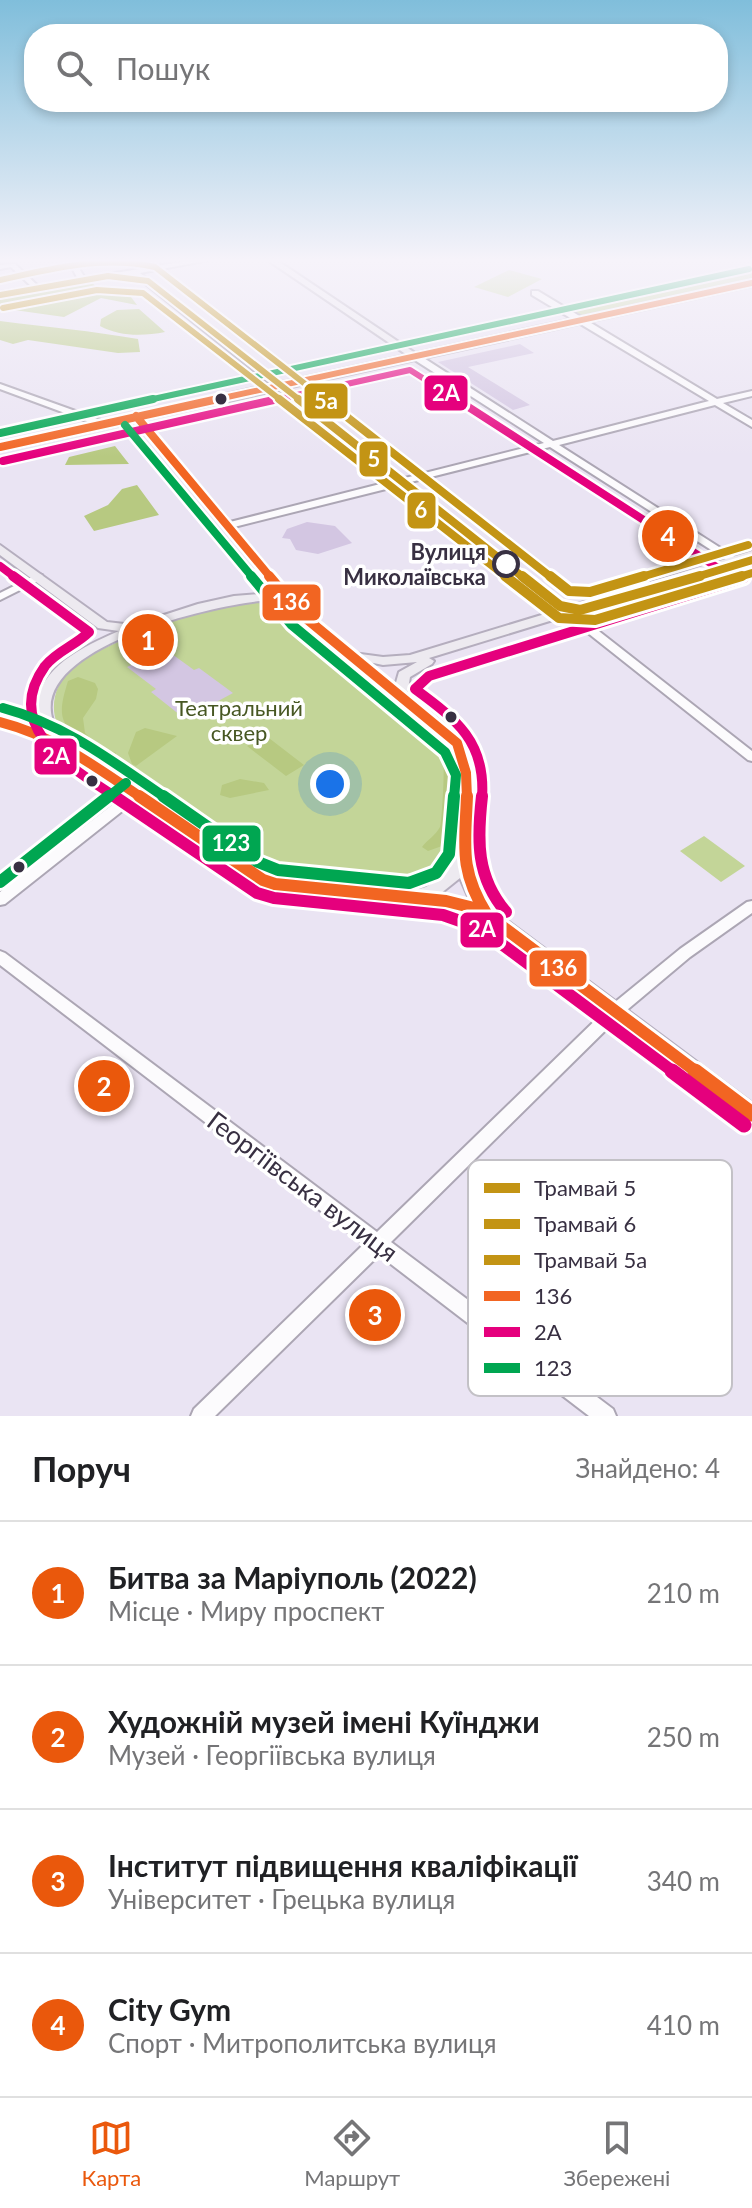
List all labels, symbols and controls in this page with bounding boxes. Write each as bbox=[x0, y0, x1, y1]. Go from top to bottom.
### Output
search box bbox=[24, 24, 728, 112]
icon: search bbox=[52, 46, 96, 90]
text: Пошук bbox=[116, 50, 210, 86]
line badge: 2А bbox=[423, 374, 469, 412]
text: 2А bbox=[432, 379, 461, 406]
line badge: 5а bbox=[303, 382, 349, 420]
text: 5а bbox=[314, 387, 338, 414]
unlabelled marker bbox=[213, 391, 229, 407]
line badge: 5 bbox=[358, 440, 389, 478]
text: 5 bbox=[368, 445, 380, 472]
line badge: 6 bbox=[406, 491, 437, 530]
text: 6 bbox=[415, 496, 428, 523]
pin: 4 bbox=[642, 506, 694, 566]
place label: Вулиця Миколаївська bbox=[343, 538, 486, 590]
marker: Вулиця Миколаївська bbox=[493, 551, 519, 577]
line badge: 136 bbox=[261, 583, 322, 622]
text: 136 bbox=[272, 588, 310, 615]
pin: 1 bbox=[122, 610, 174, 670]
park label: Театральний сквер bbox=[175, 694, 303, 746]
unlabelled marker bbox=[443, 709, 459, 725]
line badge: 2А bbox=[33, 737, 78, 776]
text: 2А bbox=[42, 742, 71, 769]
your location bbox=[310, 764, 350, 804]
unlabelled marker bbox=[84, 773, 100, 789]
line badge: 123 bbox=[201, 824, 262, 863]
text: 123 bbox=[212, 829, 250, 856]
unlabelled marker bbox=[11, 859, 27, 875]
line badge: 2А bbox=[459, 911, 505, 949]
text: 2А bbox=[468, 915, 497, 942]
line badge: 136 bbox=[528, 949, 588, 988]
text: 136 bbox=[539, 954, 577, 981]
pin: 2 bbox=[78, 1056, 130, 1116]
street label: Георгіївська вулиця bbox=[201, 1104, 405, 1268]
legend bbox=[468, 1160, 732, 1396]
text: Трамвай 5 bbox=[534, 1174, 636, 1201]
text: Трамвай 6 bbox=[534, 1210, 636, 1237]
text: Трамвай 5а bbox=[534, 1246, 647, 1273]
text: 136 bbox=[534, 1282, 572, 1309]
pin: 3 bbox=[349, 1285, 401, 1345]
text: 2А bbox=[534, 1318, 562, 1345]
text: 123 bbox=[534, 1354, 572, 1381]
text: Поруч bbox=[32, 1448, 131, 1489]
text: Знайдено: 4 bbox=[576, 1452, 720, 1484]
text: Битва за Маріуполь (2022) bbox=[108, 1559, 477, 1595]
text: 1 bbox=[50, 1577, 66, 1609]
text: 210 m bbox=[647, 1577, 720, 1609]
text: Місце · Миру проспект bbox=[108, 1595, 384, 1627]
text: Художній музей імені Куїнджи bbox=[108, 1703, 540, 1739]
text: 2 bbox=[50, 1721, 66, 1753]
text: 250 m bbox=[647, 1721, 720, 1753]
text: Музей · Георгіївська вулиця bbox=[108, 1739, 436, 1771]
text: Інститут підвищення кваліфікації bbox=[108, 1847, 577, 1883]
text: 3 bbox=[50, 1865, 66, 1897]
text: 340 m bbox=[647, 1865, 720, 1897]
text: Університет · Грецька вулиця bbox=[108, 1883, 455, 1915]
text: City Gym bbox=[108, 1991, 231, 2027]
text: 4 bbox=[50, 2009, 66, 2041]
text: 410 m bbox=[647, 2009, 720, 2041]
text: Спорт · Митрополитська вулиця bbox=[108, 2027, 497, 2059]
tab: Карта bbox=[82, 2116, 141, 2191]
tab: Маршрут bbox=[304, 2116, 400, 2191]
tab: Збережені bbox=[563, 2116, 670, 2191]

